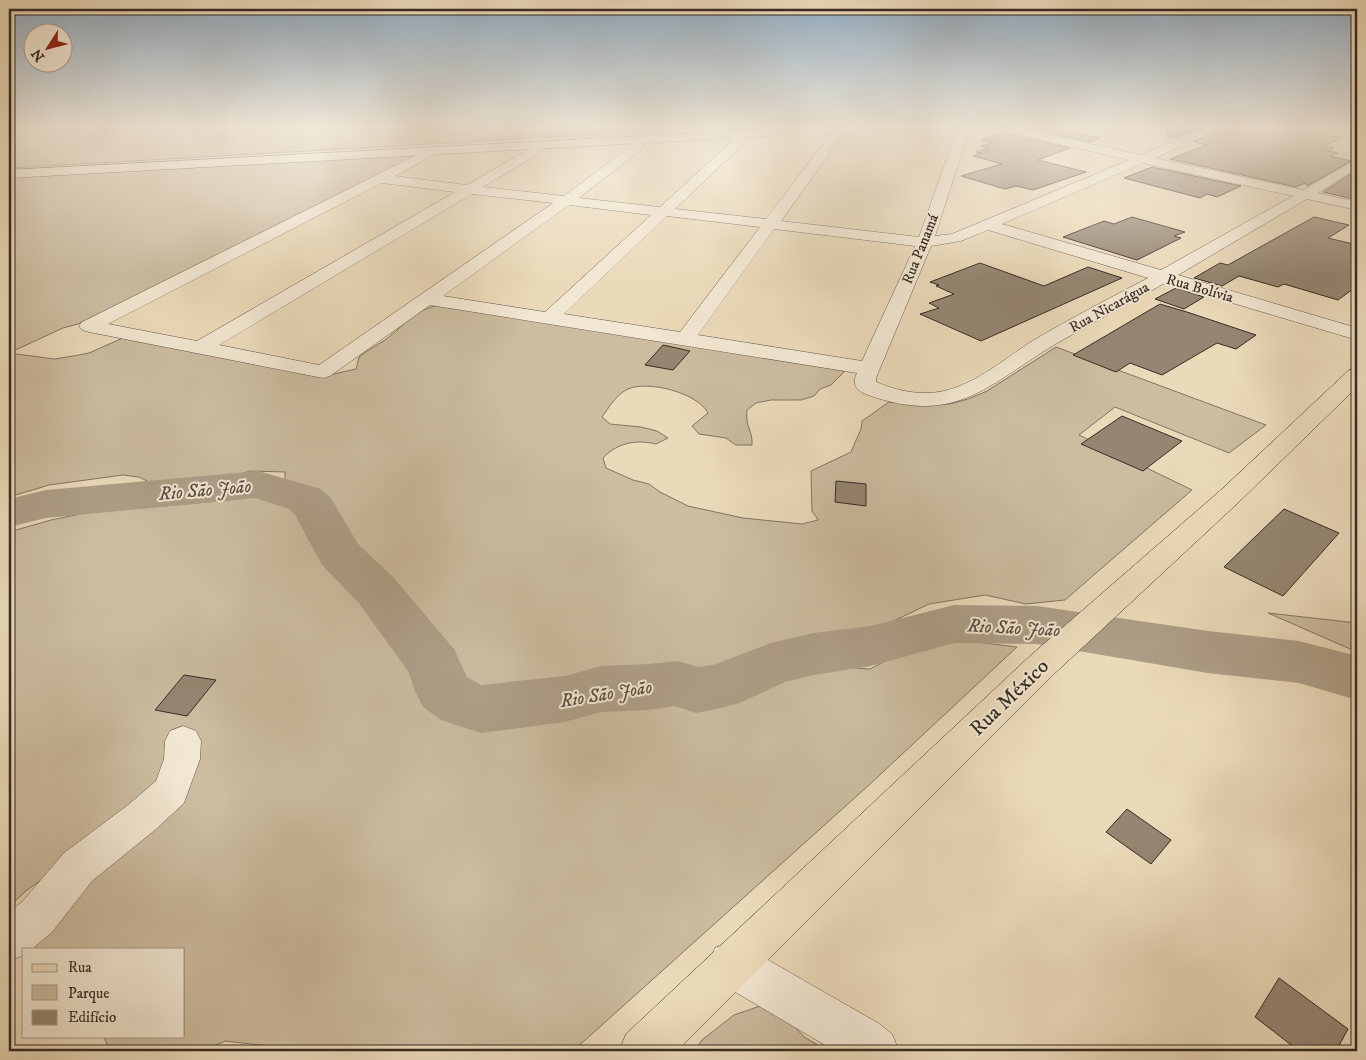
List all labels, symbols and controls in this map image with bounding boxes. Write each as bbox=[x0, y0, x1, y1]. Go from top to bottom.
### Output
north arrow bbox=[22, 22, 72, 72]
text: N bbox=[27, 45, 49, 65]
street label: Rua Panamá bbox=[898, 211, 943, 287]
street label: Rua Bolívia bbox=[1164, 270, 1236, 307]
street label: Rua Nicarágua bbox=[1066, 277, 1153, 337]
water label: Rio São João bbox=[157, 475, 252, 506]
water label: Rio São João bbox=[966, 615, 1061, 642]
street label: Rua México bbox=[965, 654, 1055, 742]
water label: Rio São João bbox=[558, 676, 654, 713]
legend bbox=[22, 948, 185, 1038]
text: Rua bbox=[68, 958, 92, 977]
text: Parque bbox=[68, 984, 109, 1003]
text: Edifício bbox=[68, 1008, 116, 1027]

